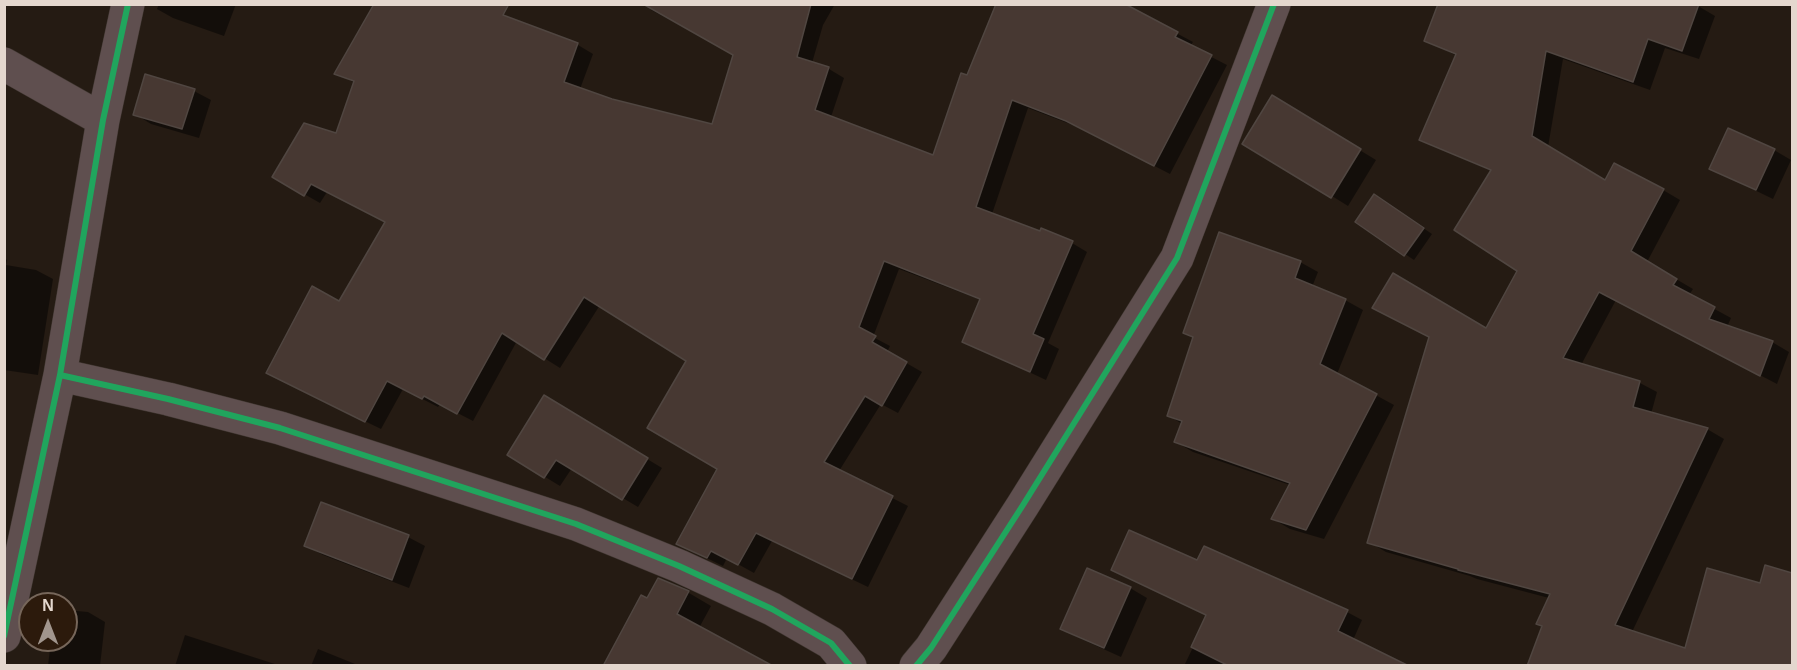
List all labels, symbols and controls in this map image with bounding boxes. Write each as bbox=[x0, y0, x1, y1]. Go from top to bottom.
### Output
north arrow bbox=[18, 592, 78, 652]
text: N bbox=[42, 597, 54, 614]

